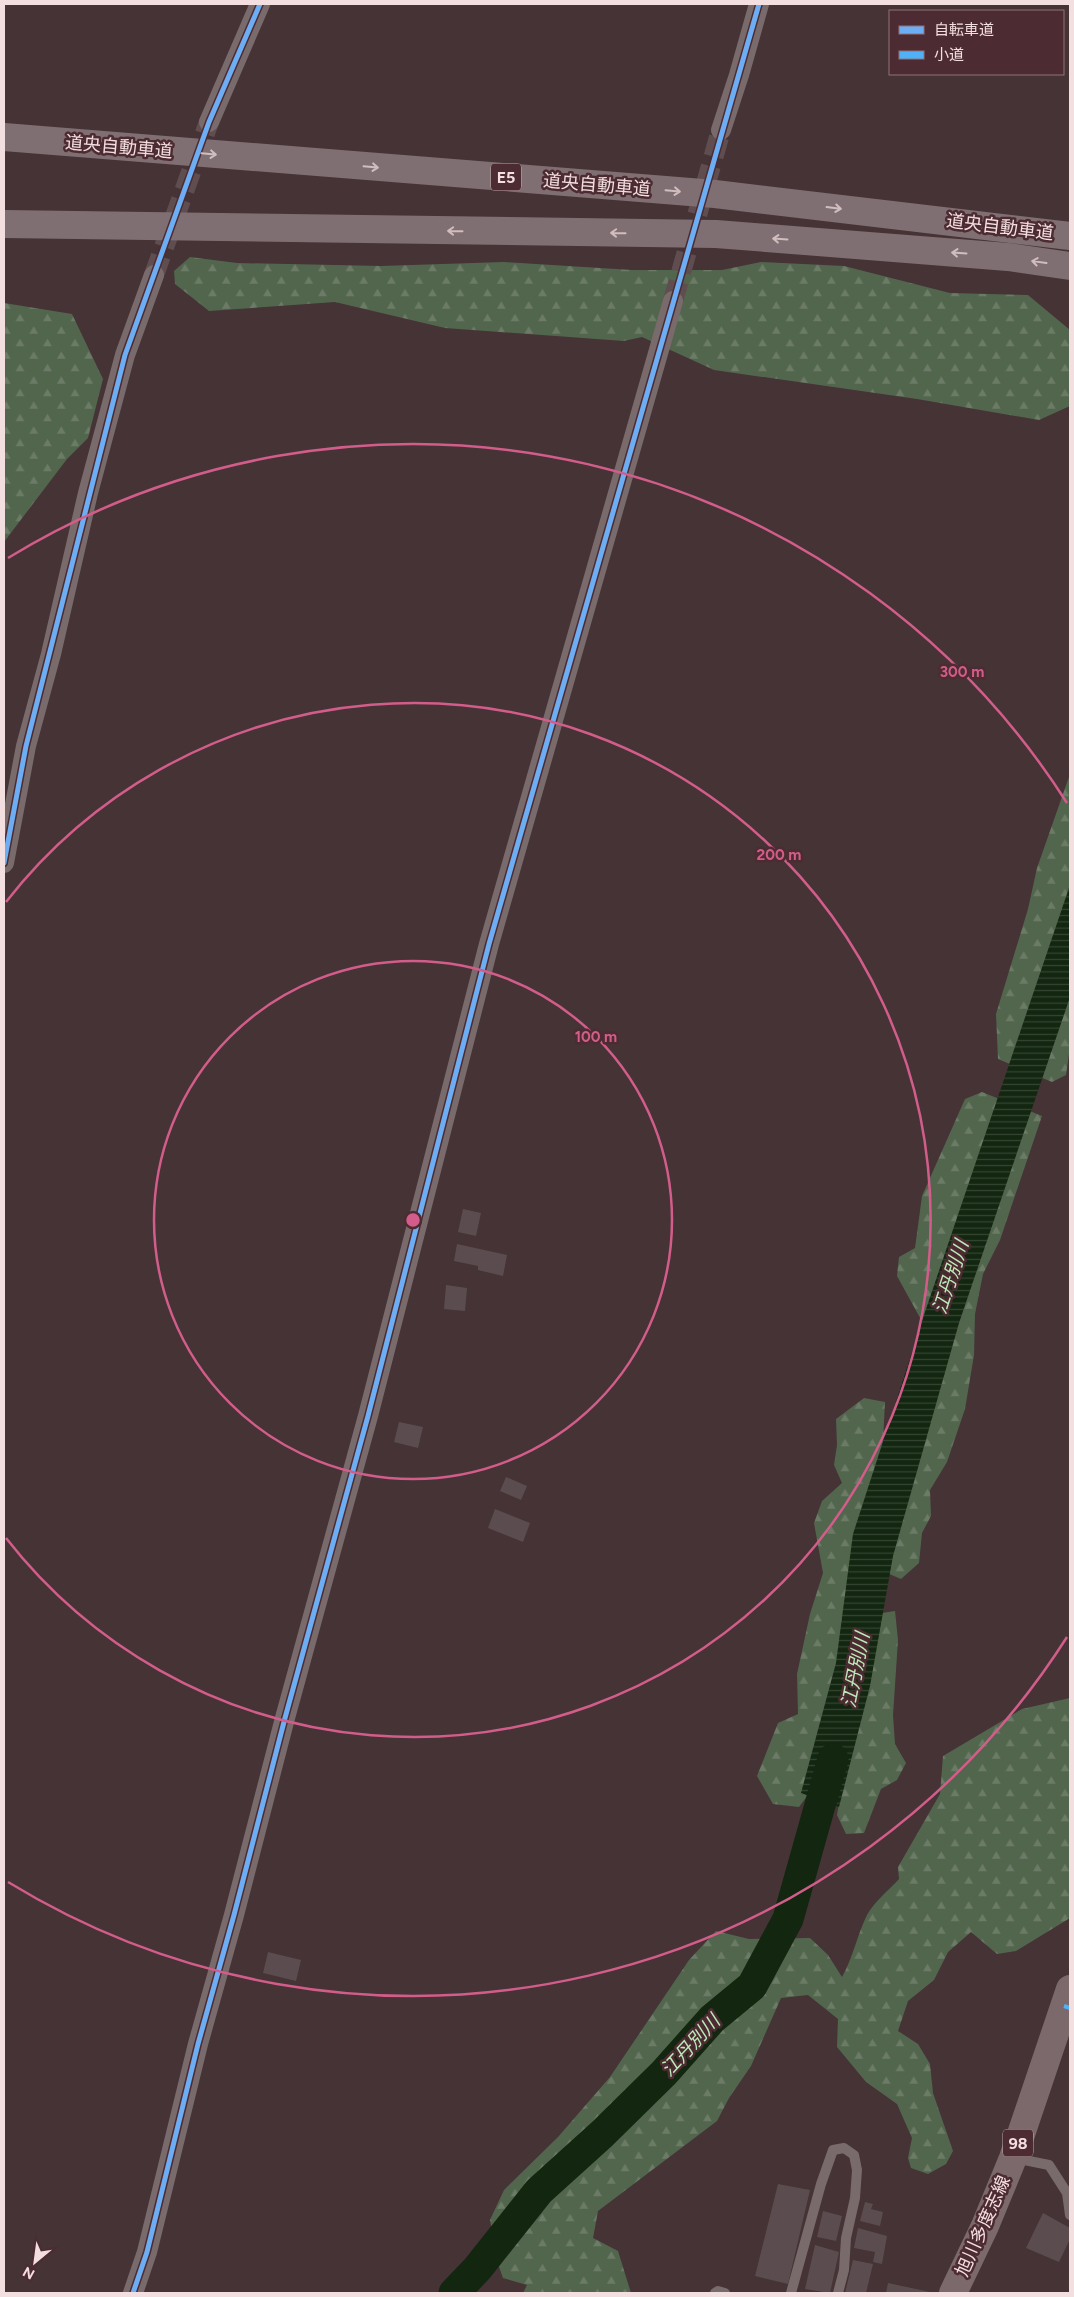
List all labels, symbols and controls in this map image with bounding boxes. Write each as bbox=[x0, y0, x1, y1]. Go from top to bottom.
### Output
legend bbox=[889, 10, 1064, 75]
text: 自転車道 bbox=[934, 21, 994, 39]
text: 小道 bbox=[934, 46, 964, 64]
street label: 道央自動車道 bbox=[64, 131, 174, 163]
one-way arrow bbox=[201, 149, 217, 158]
one-way arrow bbox=[363, 162, 379, 171]
road number: E5 bbox=[491, 163, 521, 190]
street label: 道央自動車道 bbox=[542, 169, 652, 201]
one-way arrow bbox=[665, 186, 681, 195]
one-way arrow bbox=[826, 203, 842, 213]
street label: 道央自動車道 bbox=[945, 210, 1055, 244]
one-way arrow bbox=[447, 226, 463, 235]
one-way arrow bbox=[610, 228, 626, 238]
one-way arrow bbox=[772, 235, 788, 244]
one-way arrow bbox=[952, 249, 968, 258]
one-way arrow bbox=[1031, 256, 1047, 266]
text: 300 m bbox=[940, 663, 984, 681]
text: 200 m bbox=[757, 846, 801, 864]
text: 100 m bbox=[575, 1028, 617, 1046]
centre of rings bbox=[404, 1211, 422, 1229]
water label: 江丹別川 bbox=[928, 1236, 974, 1317]
water label: 江丹別川 bbox=[837, 1629, 874, 1710]
water label: 江丹別川 bbox=[656, 2008, 726, 2081]
road number: 98 bbox=[1003, 2130, 1033, 2156]
street label: 旭川多度志線 bbox=[951, 2172, 1015, 2280]
north arrow bbox=[10, 2237, 60, 2287]
text: N bbox=[20, 2263, 38, 2283]

